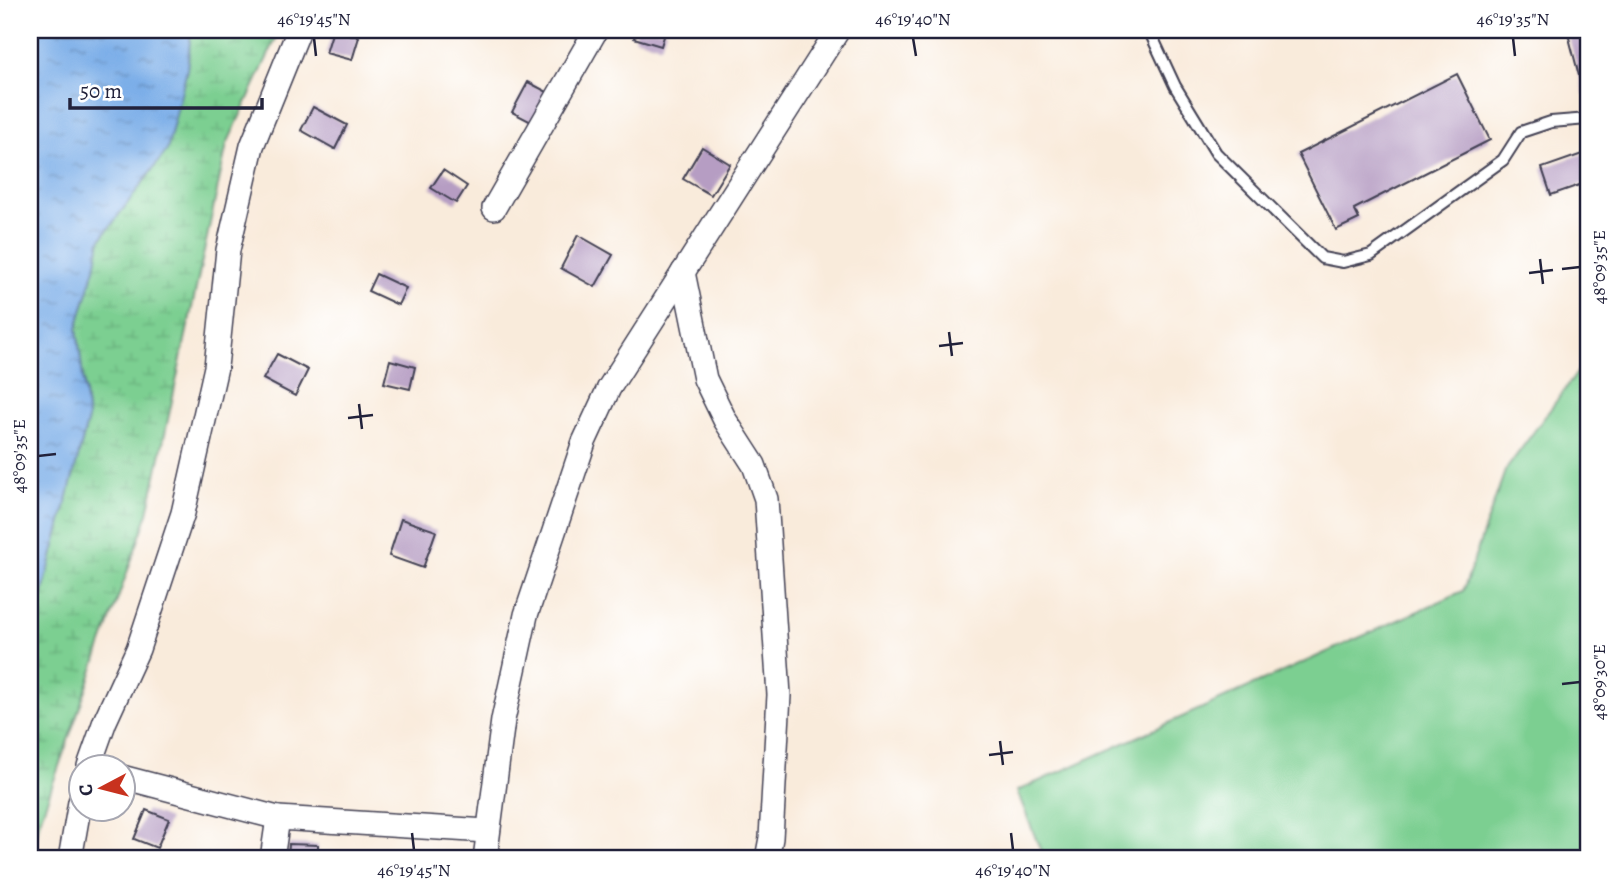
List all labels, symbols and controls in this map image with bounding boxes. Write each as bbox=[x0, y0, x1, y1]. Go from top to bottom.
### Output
text: 46°19'45"N bbox=[277, 7, 351, 31]
text: 46°19'40"N bbox=[875, 7, 951, 31]
text: 46°19'35"N bbox=[1477, 7, 1550, 31]
scale bar bbox=[70, 66, 262, 110]
text: 50 m bbox=[80, 77, 122, 105]
text: 48°09'35"E bbox=[1587, 230, 1611, 304]
text: 48°09'35"E bbox=[7, 419, 31, 493]
text: 48°09'30"E bbox=[1587, 644, 1611, 720]
north arrow bbox=[66, 752, 136, 822]
text: С bbox=[73, 783, 100, 797]
text: 46°19'45"N bbox=[377, 858, 451, 882]
text: 46°19'40"N bbox=[975, 858, 1051, 882]

